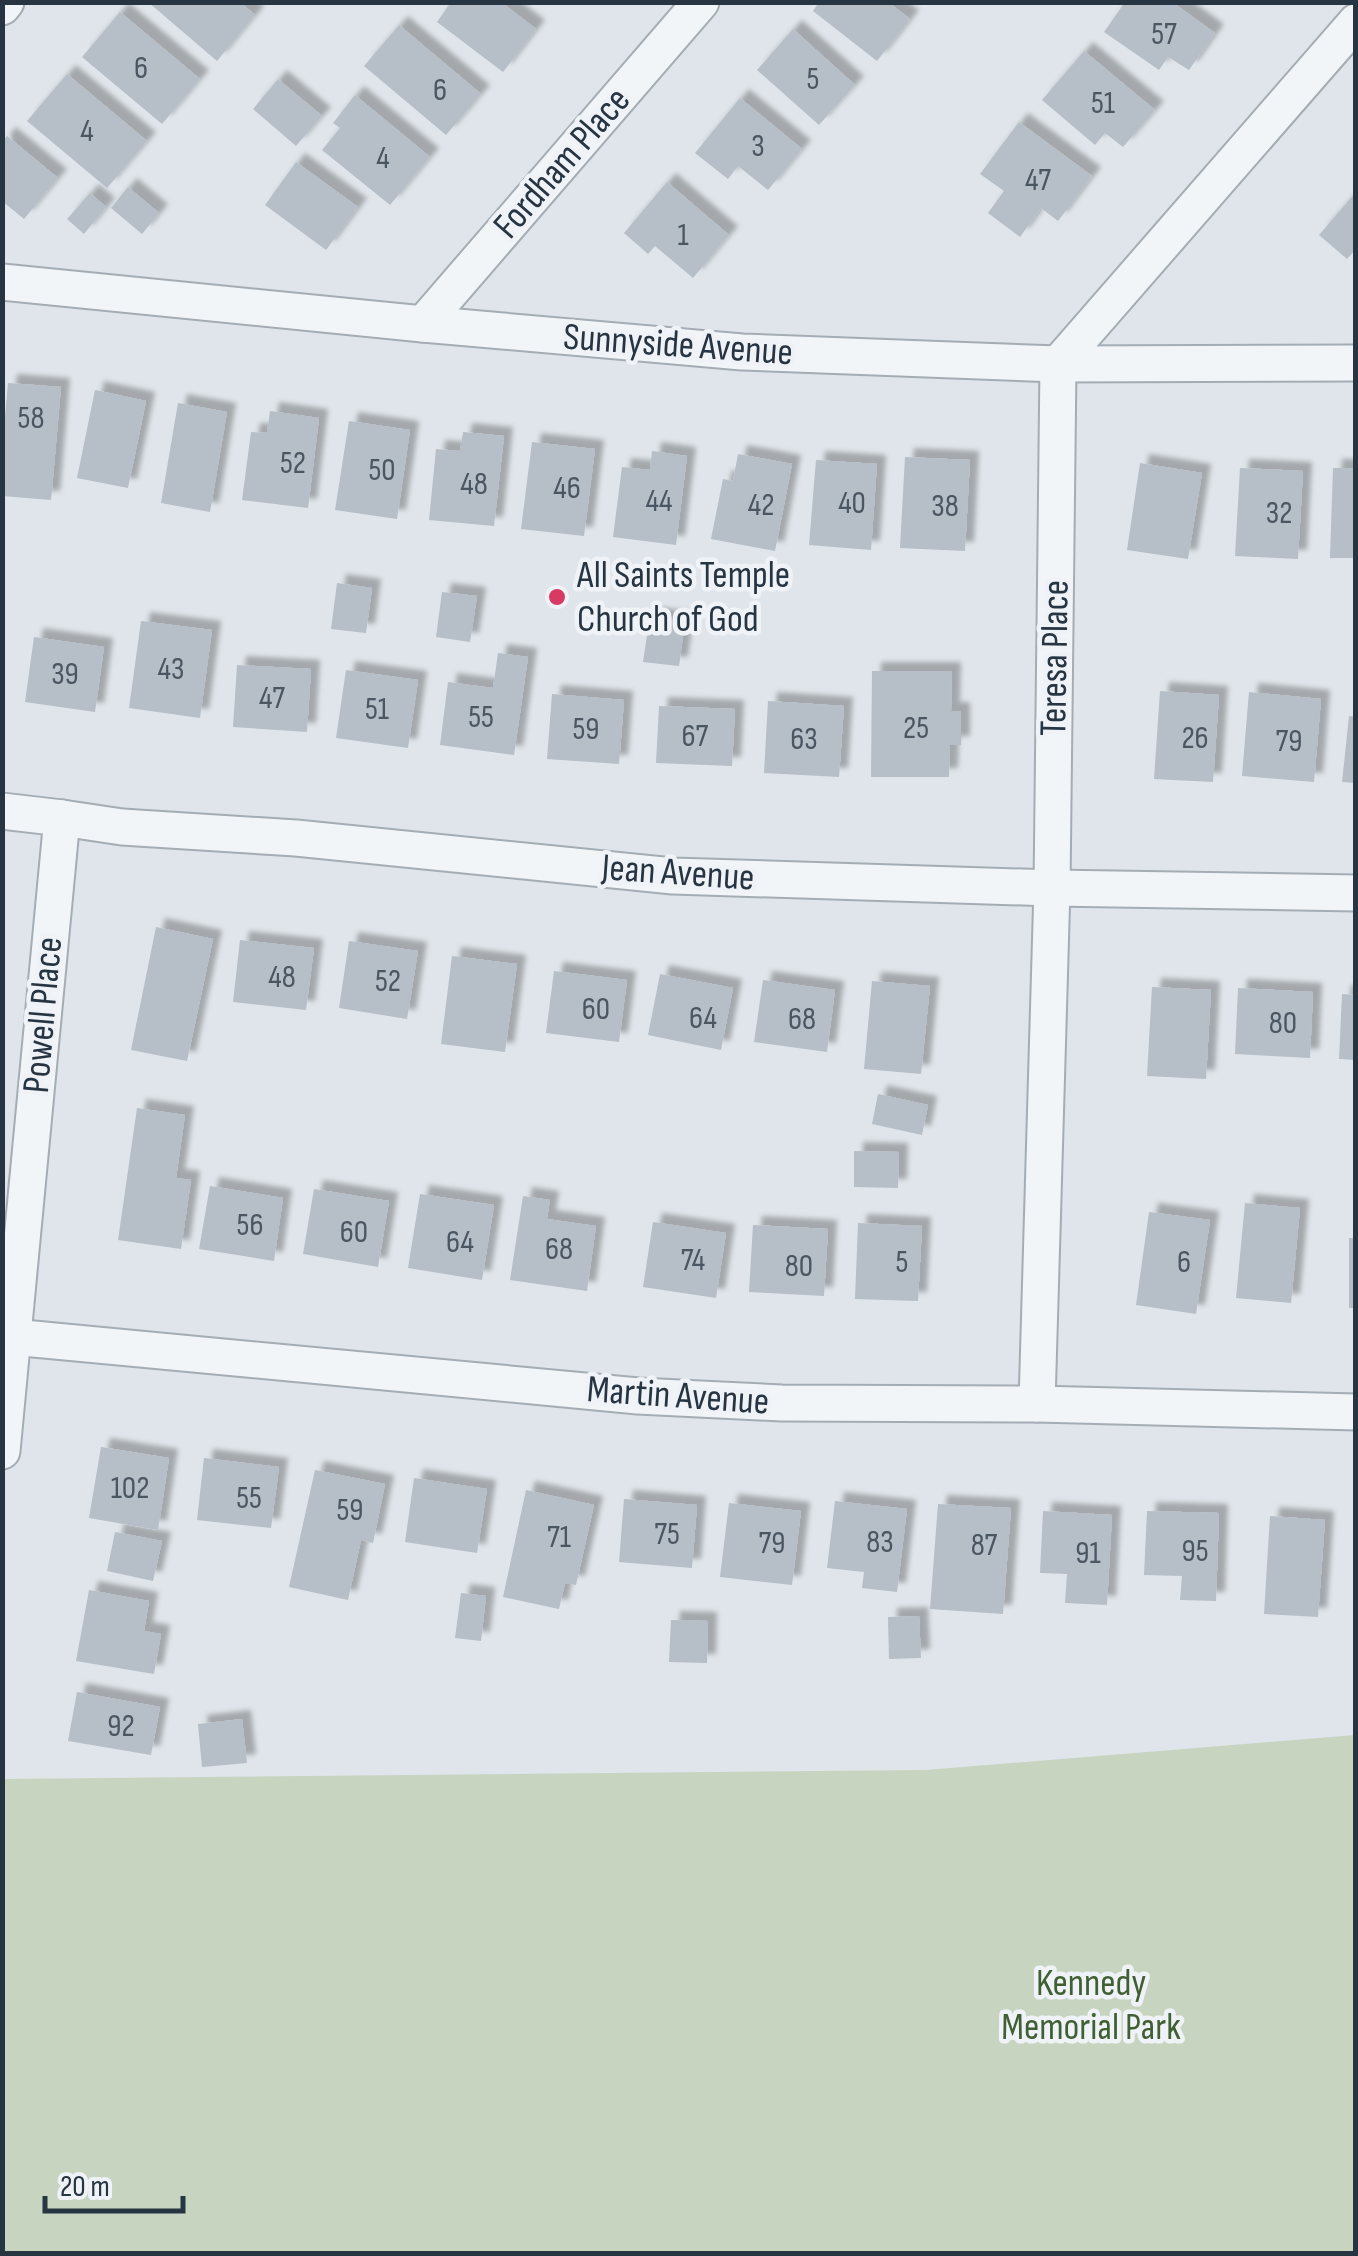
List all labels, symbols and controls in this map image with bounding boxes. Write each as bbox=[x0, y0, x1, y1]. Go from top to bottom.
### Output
house number: 57 bbox=[1151, 15, 1177, 54]
house number: 6 bbox=[134, 49, 148, 88]
house number: 5 bbox=[807, 60, 819, 99]
house number: 6 bbox=[433, 71, 447, 110]
street label: Fordham Place bbox=[484, 78, 640, 248]
house number: 51 bbox=[1091, 84, 1115, 123]
house number: 4 bbox=[80, 112, 94, 151]
house number: 3 bbox=[751, 127, 765, 166]
house number: 4 bbox=[376, 139, 390, 178]
house number: 47 bbox=[1025, 161, 1051, 200]
house number: 1 bbox=[677, 216, 689, 255]
street label: Sunnyside Avenue bbox=[562, 315, 794, 375]
house number: 58 bbox=[18, 399, 44, 438]
house number: 52 bbox=[280, 444, 306, 483]
house number: 50 bbox=[368, 451, 396, 490]
house number: 48 bbox=[460, 465, 488, 504]
house number: 46 bbox=[553, 469, 581, 508]
house number: 44 bbox=[646, 482, 672, 521]
house number: 40 bbox=[838, 484, 866, 523]
house number: 42 bbox=[748, 486, 774, 525]
house number: 38 bbox=[931, 487, 959, 526]
house number: 32 bbox=[1266, 494, 1292, 533]
place label: All Saints Temple Church of God bbox=[576, 553, 790, 642]
street label: Teresa Place bbox=[1031, 580, 1079, 736]
marker: All Saints Temple Church of God bbox=[546, 586, 568, 608]
house number: 43 bbox=[158, 650, 184, 689]
house number: 39 bbox=[51, 655, 79, 694]
house number: 47 bbox=[259, 679, 285, 718]
house number: 51 bbox=[365, 690, 389, 729]
house number: 55 bbox=[468, 698, 494, 737]
house number: 25 bbox=[903, 709, 929, 748]
house number: 59 bbox=[572, 710, 600, 749]
house number: 67 bbox=[682, 717, 709, 756]
house number: 26 bbox=[1181, 719, 1209, 758]
house number: 63 bbox=[790, 720, 818, 759]
house number: 79 bbox=[1276, 722, 1302, 761]
street label: Jean Avenue bbox=[599, 845, 756, 901]
street label: Powell Place bbox=[14, 935, 72, 1095]
house number: 48 bbox=[268, 958, 296, 997]
house number: 52 bbox=[375, 962, 401, 1001]
house number: 60 bbox=[582, 990, 610, 1029]
house number: 64 bbox=[689, 999, 717, 1038]
house number: 68 bbox=[788, 1000, 816, 1039]
house number: 80 bbox=[1269, 1004, 1297, 1043]
house number: 56 bbox=[237, 1206, 263, 1245]
house number: 60 bbox=[340, 1213, 368, 1252]
house number: 64 bbox=[446, 1223, 474, 1262]
house number: 68 bbox=[545, 1230, 573, 1269]
house number: 74 bbox=[681, 1241, 705, 1280]
house number: 5 bbox=[896, 1243, 908, 1282]
house number: 6 bbox=[1177, 1243, 1191, 1282]
house number: 80 bbox=[785, 1247, 813, 1286]
street label: Martin Avenue bbox=[585, 1367, 771, 1425]
house number: 102 bbox=[111, 1469, 149, 1508]
house number: 55 bbox=[236, 1479, 262, 1518]
house number: 59 bbox=[336, 1491, 364, 1530]
house number: 75 bbox=[654, 1515, 680, 1554]
house number: 71 bbox=[547, 1518, 571, 1557]
house number: 83 bbox=[866, 1523, 894, 1562]
house number: 79 bbox=[759, 1524, 785, 1563]
house number: 87 bbox=[971, 1526, 998, 1565]
house number: 95 bbox=[1181, 1532, 1209, 1571]
house number: 91 bbox=[1075, 1534, 1101, 1573]
house number: 92 bbox=[107, 1707, 135, 1746]
park label: Kennedy Memorial Park bbox=[1001, 1961, 1181, 2050]
scale bar bbox=[45, 2151, 182, 2213]
text: 20 m bbox=[60, 2169, 110, 2205]

